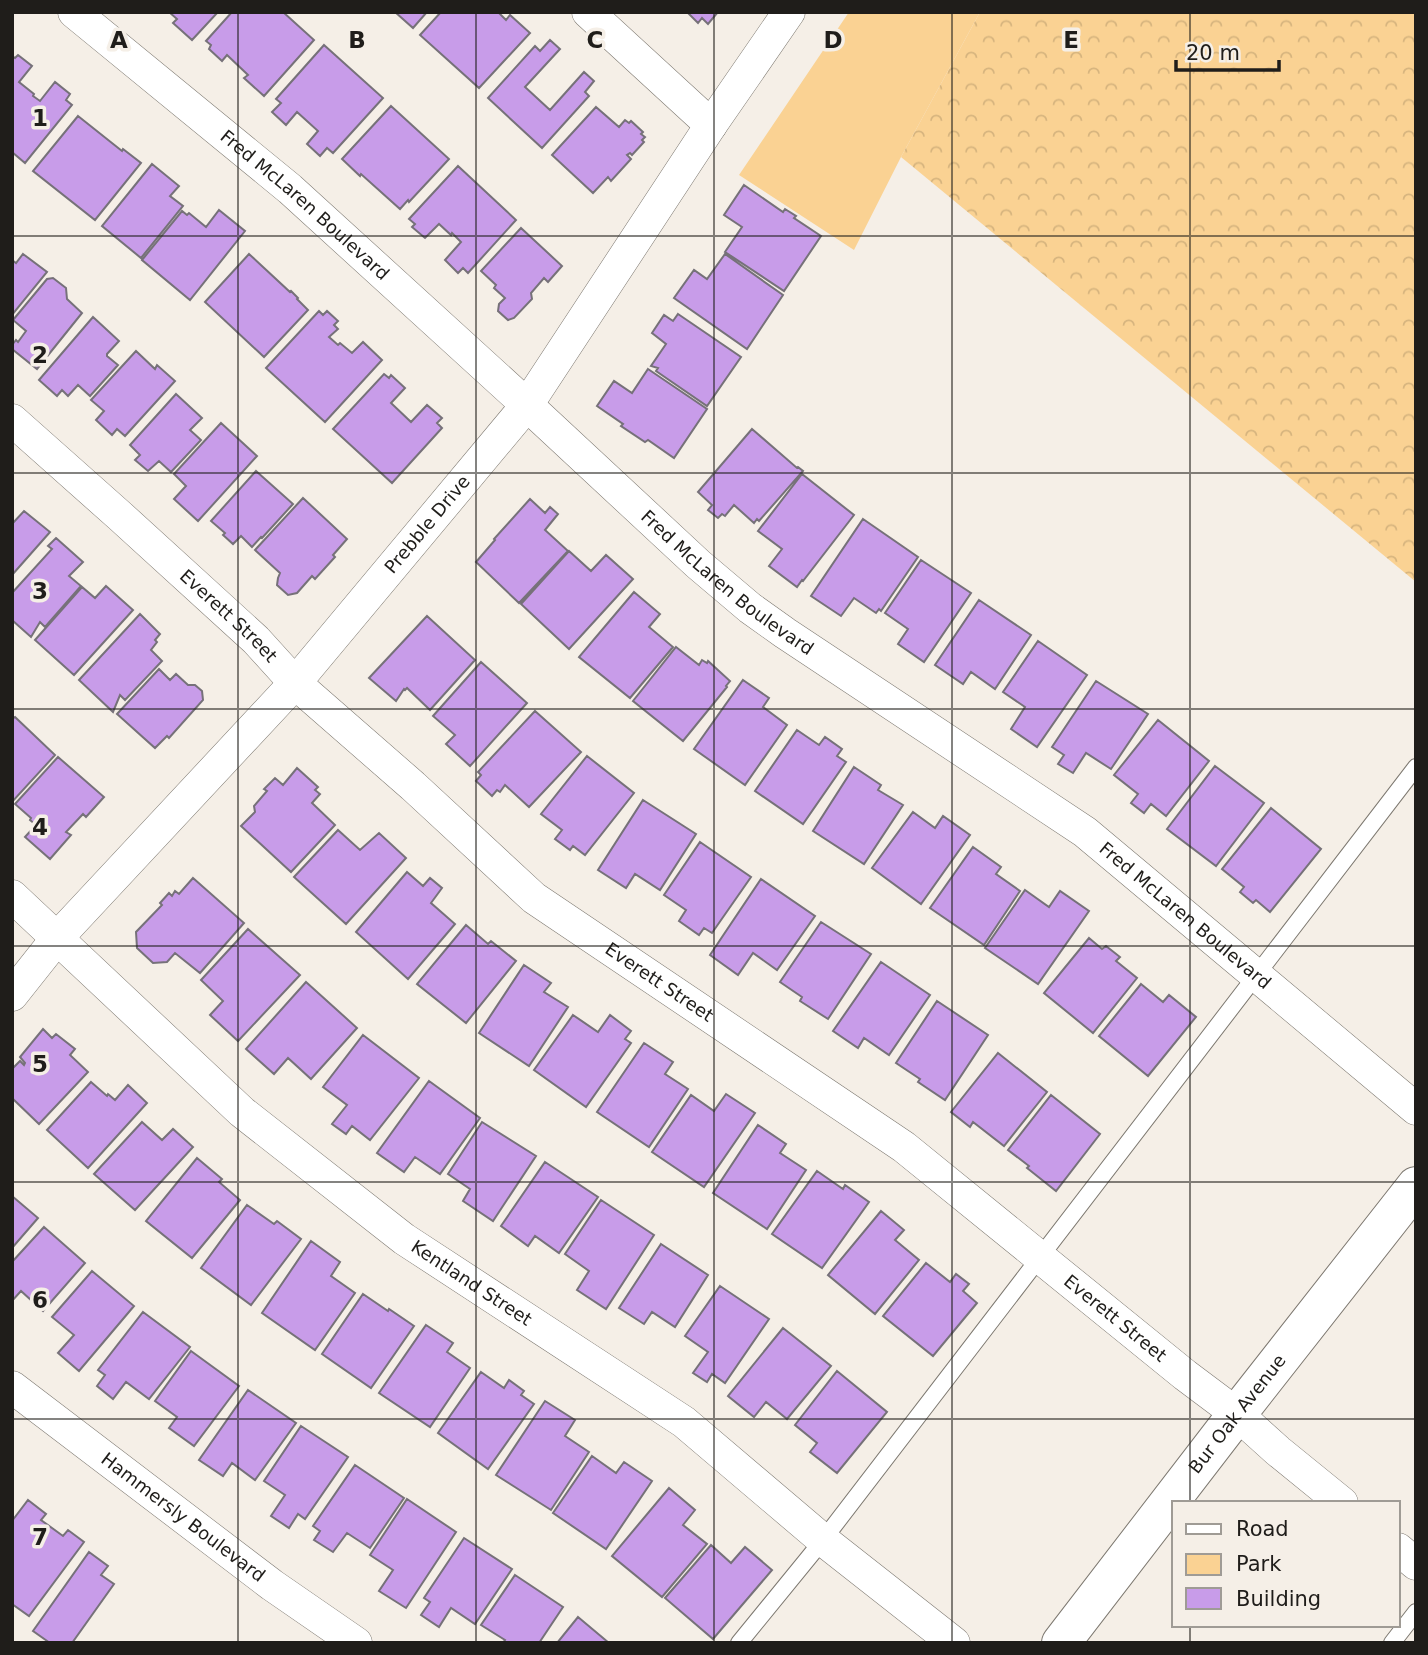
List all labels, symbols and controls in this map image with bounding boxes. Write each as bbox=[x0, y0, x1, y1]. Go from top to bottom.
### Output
text: A bbox=[110, 27, 128, 53]
text: B bbox=[348, 27, 366, 53]
text: C bbox=[587, 27, 603, 53]
text: D bbox=[823, 27, 843, 53]
text: E bbox=[1063, 27, 1079, 53]
scale bar bbox=[1176, 28, 1279, 72]
text: 20 m bbox=[1186, 41, 1240, 65]
text: 1 bbox=[32, 105, 48, 131]
street label: Fred McLaren Boulevard bbox=[216, 125, 394, 284]
text: 2 bbox=[32, 342, 48, 368]
street label: Prebble Drive bbox=[380, 471, 474, 577]
street label: Fred McLaren Boulevard bbox=[637, 506, 818, 659]
street label: Everett Street bbox=[176, 565, 282, 666]
text: 3 bbox=[32, 578, 48, 604]
text: 4 bbox=[32, 814, 48, 840]
street label: Fred McLaren Boulevard bbox=[1095, 838, 1275, 993]
street label: Everett Street bbox=[601, 938, 718, 1026]
text: 5 bbox=[32, 1051, 48, 1077]
street label: Kentland Street bbox=[407, 1236, 536, 1330]
street label: Everett Street bbox=[1060, 1270, 1171, 1366]
text: 6 bbox=[32, 1287, 48, 1313]
street label: Bur Oak Avenue bbox=[1184, 1350, 1290, 1478]
street label: Hammersly Boulevard bbox=[97, 1448, 269, 1586]
legend bbox=[1172, 1501, 1400, 1627]
text: Road bbox=[1236, 1517, 1289, 1541]
text: 7 bbox=[32, 1524, 48, 1550]
text: Park bbox=[1236, 1552, 1282, 1576]
text: Building bbox=[1236, 1587, 1321, 1611]

